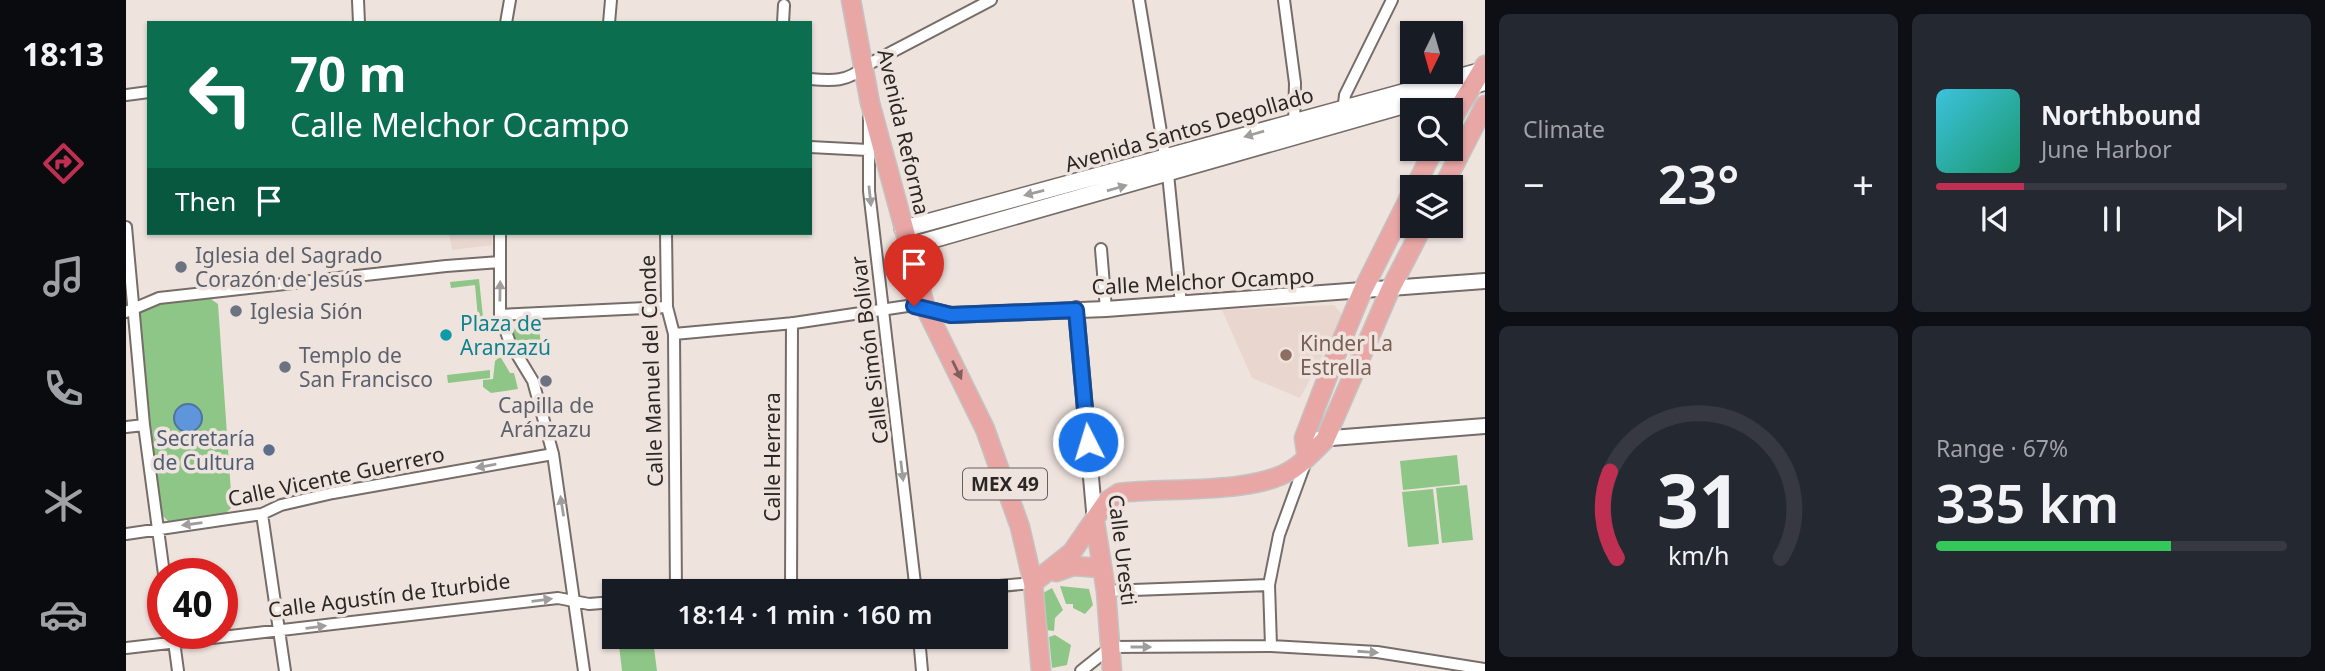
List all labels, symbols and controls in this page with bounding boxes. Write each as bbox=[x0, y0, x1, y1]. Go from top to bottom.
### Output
north arrow bbox=[1400, 21, 1463, 84]
map controls bbox=[1400, 21, 1463, 238]
text: 18:13 bbox=[22, 32, 104, 75]
text: 70 m bbox=[290, 40, 407, 106]
street label: Avenida Reforma bbox=[871, 46, 937, 218]
icon: left bbox=[175, 49, 266, 140]
street label: Avenida Santos Degollado bbox=[1061, 80, 1317, 178]
text: Northbound bbox=[2041, 97, 2201, 133]
button: search bbox=[1400, 98, 1463, 161]
text: Calle Melchor Ocampo bbox=[290, 103, 630, 146]
text: Climate bbox=[1523, 113, 1605, 145]
one-way arrow bbox=[1243, 130, 1264, 140]
text: June Harbor bbox=[2041, 133, 2172, 165]
icon: directions bbox=[39, 139, 88, 188]
text: 23° bbox=[1658, 148, 1739, 219]
text: − bbox=[1523, 158, 1545, 210]
text: + bbox=[1852, 158, 1874, 210]
button: layers bbox=[1400, 175, 1463, 238]
icon: arrive bbox=[250, 182, 288, 220]
text: Then bbox=[175, 183, 236, 219]
one-way arrow bbox=[1107, 183, 1128, 193]
one-way arrow bbox=[865, 185, 876, 207]
one-way arrow bbox=[1023, 188, 1045, 199]
icon: previous bbox=[1976, 200, 2014, 238]
icon: pause bbox=[2093, 200, 2131, 238]
icon: next bbox=[2210, 200, 2248, 238]
pin bbox=[884, 234, 944, 306]
place label: Iglesia del Sagrado Corazón de Jesús bbox=[195, 241, 383, 293]
icon: arrive bbox=[895, 245, 933, 283]
icon: music bbox=[39, 252, 88, 301]
street label: Calle Simón Bolívar bbox=[844, 254, 894, 446]
street label: Calle Manuel del Conde bbox=[633, 255, 669, 487]
marker: Iglesia del Sagrado Corazón de Jesús bbox=[173, 259, 189, 275]
street label: Calle Melchor Ocampo bbox=[1091, 261, 1315, 301]
one-way arrow bbox=[494, 279, 506, 301]
place label: Iglesia Sión bbox=[250, 297, 363, 325]
marker: Iglesia Sión bbox=[228, 303, 244, 319]
place label: Plaza de Aranzazú bbox=[460, 309, 551, 361]
marker: Plaza de Aranzazú bbox=[438, 327, 454, 343]
place label: Kinder La Estrella bbox=[1300, 329, 1393, 381]
place label: Templo de San Francisco bbox=[299, 341, 433, 393]
marker: Kinder La Estrella bbox=[1278, 347, 1294, 363]
marker: Templo de San Francisco bbox=[277, 359, 293, 375]
one-way arrow bbox=[951, 360, 962, 380]
icon: phone bbox=[39, 364, 88, 413]
marker: Capilla de Aránzazu bbox=[538, 373, 554, 389]
place label: Capilla de Aránzazu bbox=[498, 391, 594, 443]
street label: Calle Herrera bbox=[758, 392, 786, 522]
position arrow bbox=[1051, 405, 1125, 479]
place label: Secretaría de Cultura bbox=[153, 424, 255, 476]
text: Range · 67% bbox=[1936, 432, 2068, 464]
street label: Calle Vicente Guerrero bbox=[225, 439, 447, 513]
marker: Secretaría de Cultura bbox=[261, 442, 277, 458]
text: 31 bbox=[1657, 450, 1740, 549]
one-way arrow bbox=[897, 460, 908, 482]
one-way arrow bbox=[475, 461, 497, 472]
text: 335 km bbox=[1936, 467, 2119, 538]
road number: MEX 49 bbox=[963, 468, 1047, 499]
icon: climate bbox=[39, 477, 88, 526]
street label: Calle Uresti bbox=[1102, 493, 1144, 607]
one-way arrow bbox=[556, 495, 567, 517]
one-way arrow bbox=[181, 519, 203, 530]
text: km/h bbox=[1668, 537, 1729, 571]
speed limit sign: 40 bbox=[147, 558, 238, 649]
street label: Calle Agustín de Iturbide bbox=[266, 566, 512, 624]
icon: car bbox=[39, 590, 88, 639]
one-way arrow bbox=[531, 595, 553, 606]
text: 18:14 · 1 min · 160 m bbox=[678, 596, 932, 632]
one-way arrow bbox=[305, 622, 327, 633]
one-way arrow bbox=[1130, 641, 1152, 653]
one-way arrow bbox=[1357, 646, 1379, 657]

